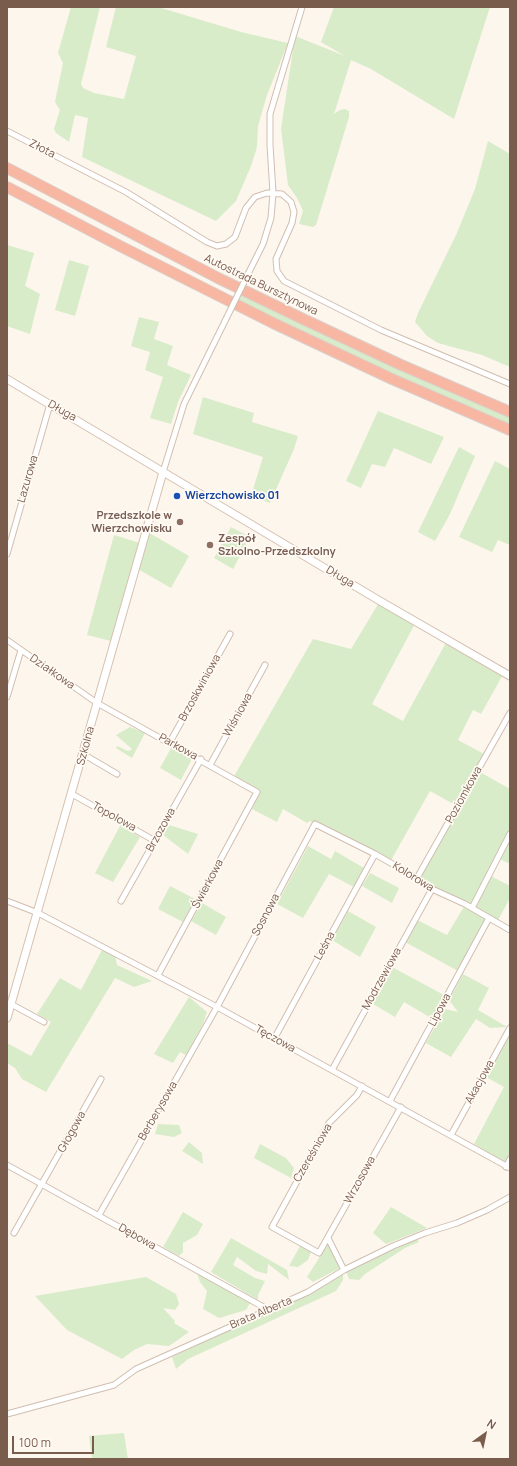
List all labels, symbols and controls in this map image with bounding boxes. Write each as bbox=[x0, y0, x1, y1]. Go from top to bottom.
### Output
street label: Złota bbox=[27, 137, 57, 161]
street label: Autostrada Bursztynowa bbox=[202, 252, 320, 318]
street label: Długa bbox=[45, 398, 79, 424]
street label: Lazurowa bbox=[15, 454, 41, 504]
place label: Wierzchowisko 01 bbox=[185, 489, 280, 503]
marker: Wierzchowisko 01 bbox=[172, 491, 182, 501]
place label: Przedszkole w Wierzchowisku bbox=[92, 509, 172, 535]
marker: Przedszkole w Wierzchowisku bbox=[175, 517, 185, 527]
place label: Zespół Szkolno-Przedszkolny bbox=[218, 532, 336, 558]
marker: Zespół Szkolno-Przedszkolny bbox=[205, 540, 215, 550]
street label: Długa bbox=[323, 563, 357, 591]
street label: Działkowa bbox=[27, 652, 77, 692]
street label: Brzoskwiniowa bbox=[176, 652, 224, 724]
street label: Wiśniowa bbox=[221, 691, 255, 739]
street label: Szkolna bbox=[74, 725, 98, 767]
street label: Parkowa bbox=[156, 731, 200, 763]
street label: Poziomkowa bbox=[443, 764, 485, 826]
street label: Topolowa bbox=[90, 800, 138, 834]
street label: Brzozowa bbox=[144, 806, 178, 854]
street label: Świerkowa bbox=[189, 857, 227, 911]
street label: Kolorowa bbox=[390, 859, 436, 895]
street label: Sosnowa bbox=[249, 892, 283, 938]
street label: Leśna bbox=[312, 929, 338, 963]
street label: Modrzewiowa bbox=[359, 945, 405, 1013]
street label: Lipowa bbox=[426, 991, 454, 1029]
street label: Tęczowa bbox=[252, 1023, 298, 1055]
street label: Akacjowa bbox=[463, 1058, 497, 1106]
street label: Berberysowa bbox=[136, 1079, 180, 1143]
street label: Głogowa bbox=[55, 1109, 89, 1155]
street label: Czereśniowa bbox=[291, 1121, 335, 1185]
street label: Wrzosowa bbox=[342, 1154, 378, 1206]
street label: Dębowa bbox=[116, 1221, 158, 1253]
street label: Brata Alberta bbox=[228, 1294, 294, 1332]
north arrow bbox=[465, 1414, 505, 1454]
text: N bbox=[484, 1415, 499, 1432]
scale bar bbox=[14, 1428, 96, 1454]
text: 100 m bbox=[19, 1434, 51, 1451]

